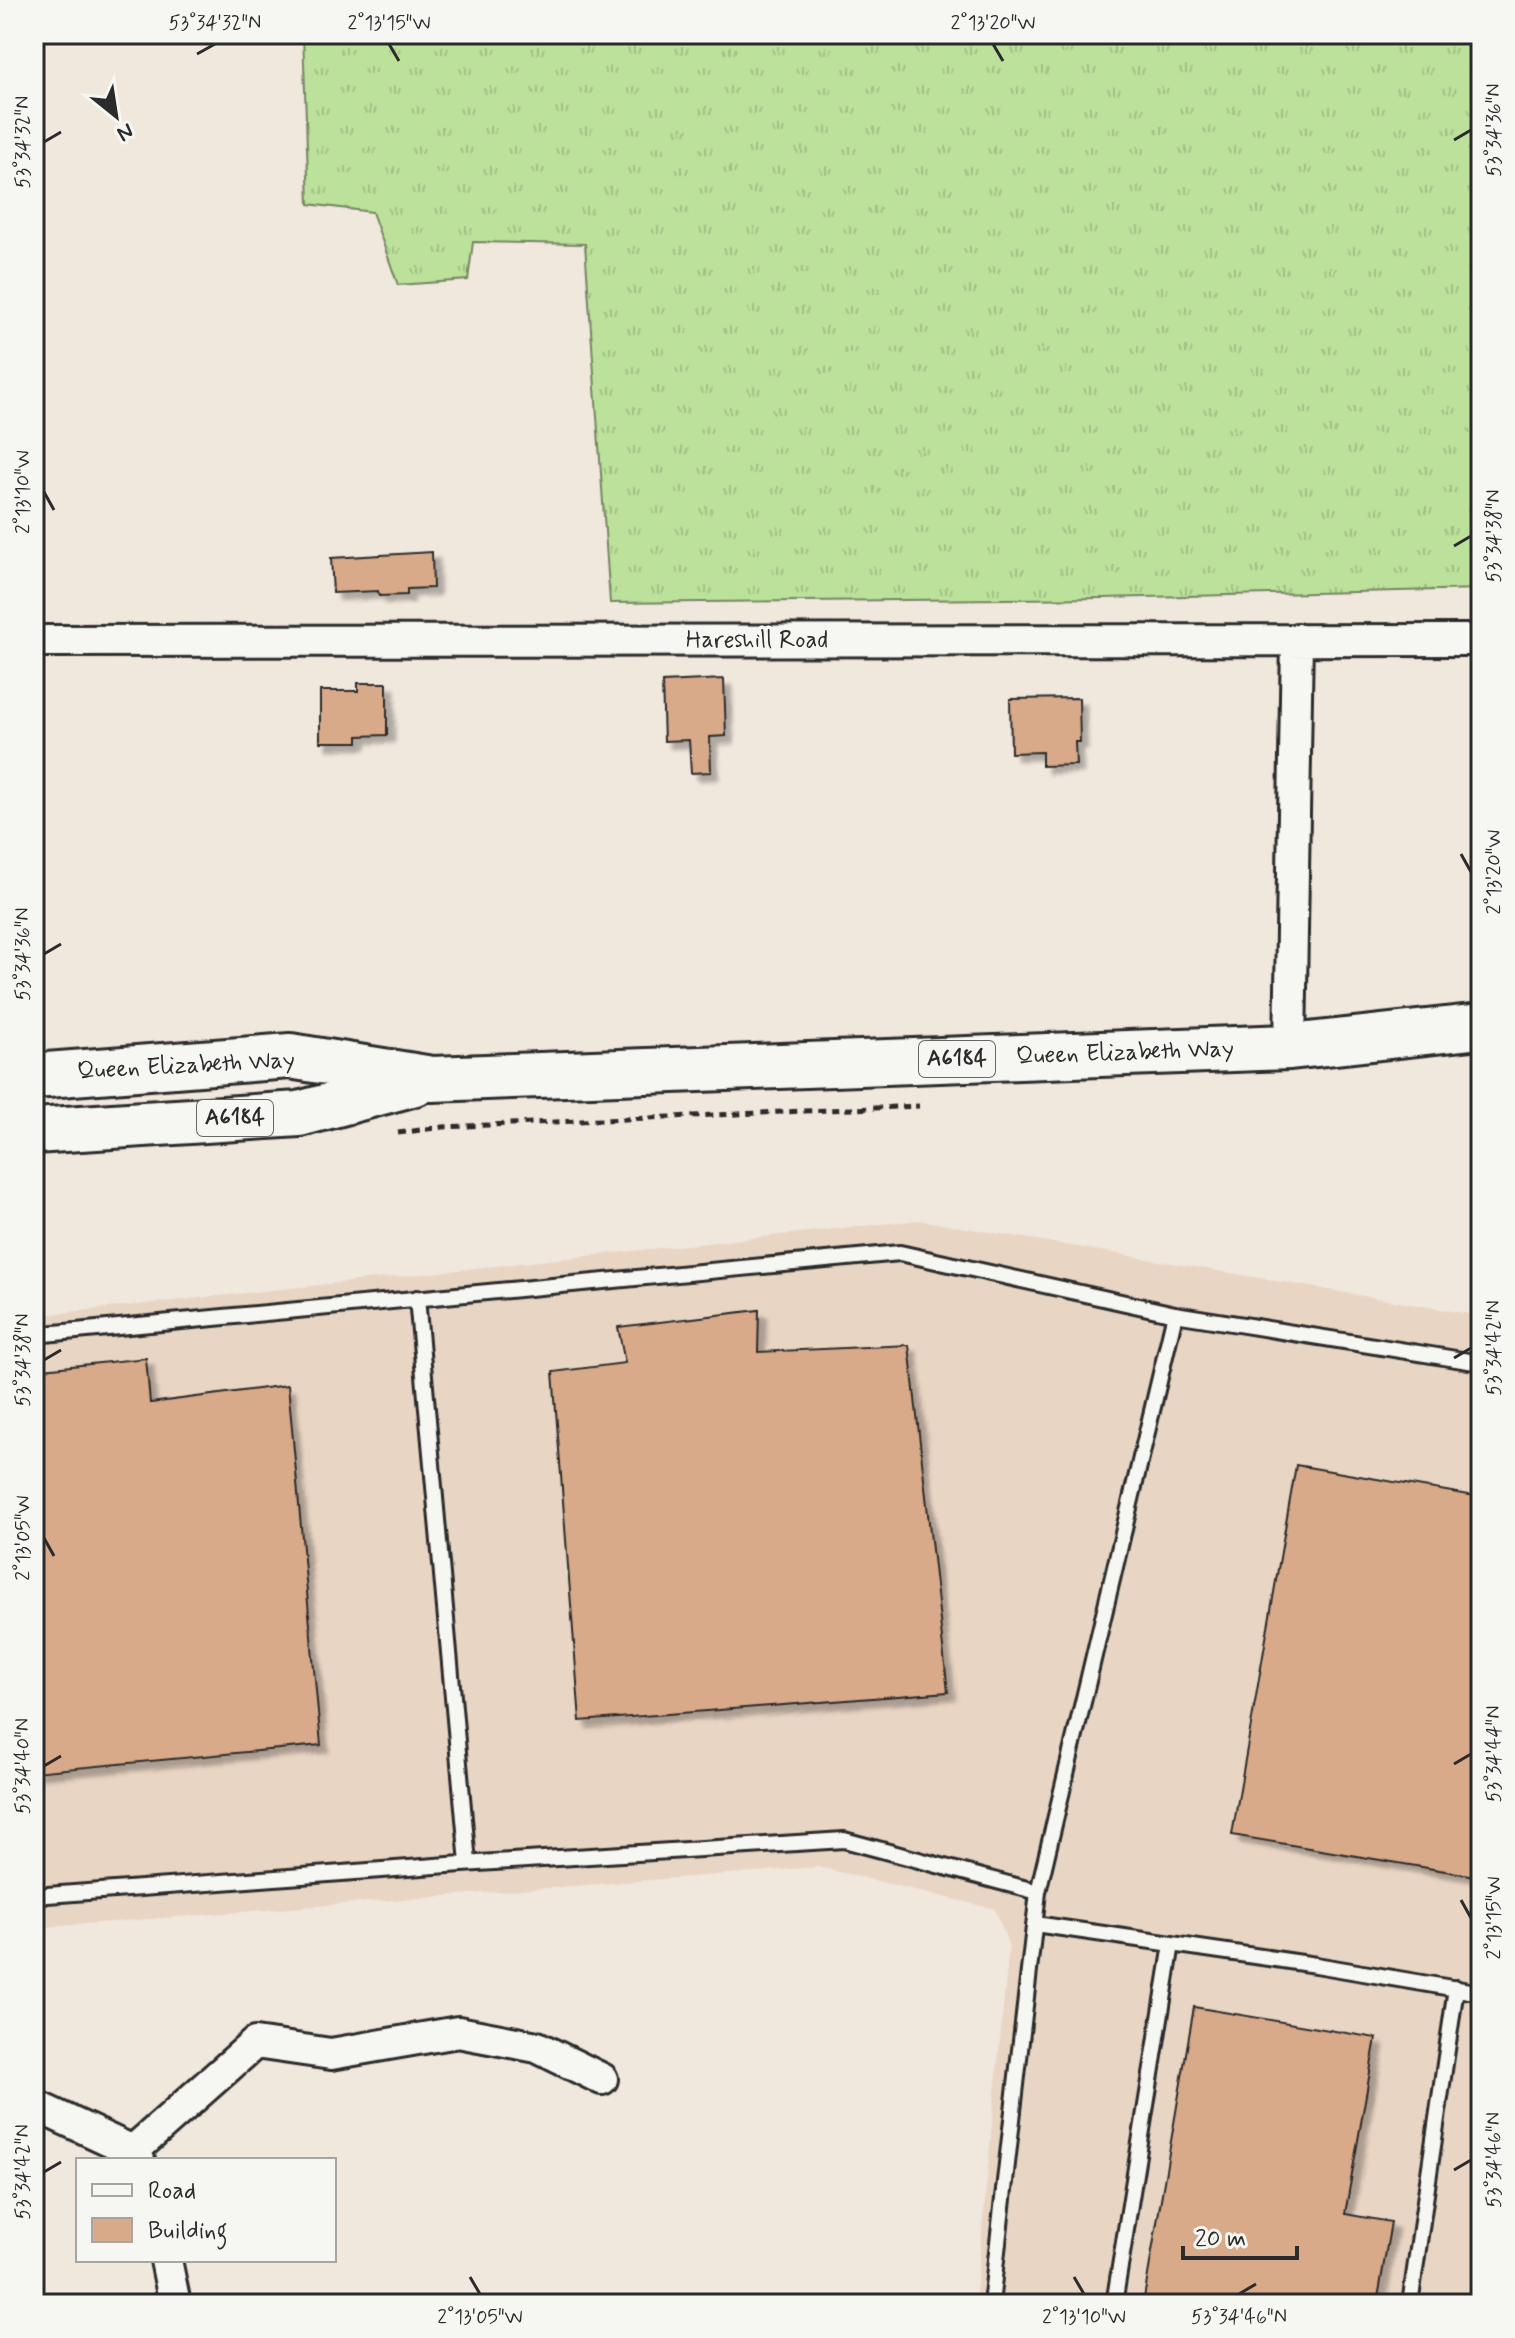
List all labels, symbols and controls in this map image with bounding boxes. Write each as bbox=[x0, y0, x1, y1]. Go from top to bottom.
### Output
text: 53°34'32"N bbox=[169, 10, 261, 37]
text: 2°13'15"W bbox=[347, 10, 431, 37]
text: 2°13'20"W bbox=[951, 10, 1035, 37]
north arrow bbox=[76, 76, 156, 156]
text: 53°34'36"N bbox=[1481, 83, 1508, 177]
text: 53°34'32"N bbox=[10, 96, 37, 188]
text: N bbox=[112, 116, 138, 147]
text: 2°13'10"W bbox=[10, 450, 37, 534]
text: 53°34'38"N bbox=[1481, 489, 1508, 583]
street label: Hareshill Road bbox=[686, 625, 828, 656]
text: 2°13'20"W bbox=[1481, 830, 1508, 914]
text: 53°34'36"N bbox=[10, 907, 37, 1001]
street label: Queen Elizabeth Way bbox=[1015, 1034, 1235, 1072]
road number: A6184 bbox=[919, 1041, 995, 1077]
street label: Queen Elizabeth Way bbox=[76, 1045, 296, 1087]
road number: A6184 bbox=[197, 1100, 273, 1136]
text: 53°34'42"N bbox=[1481, 1300, 1508, 1396]
text: 53°34'38"N bbox=[10, 1313, 37, 1407]
text: 2°13'05"W bbox=[10, 1495, 37, 1581]
text: 53°34'44"N bbox=[1481, 1705, 1508, 1803]
text: 53°34'40"N bbox=[10, 1718, 37, 1814]
text: 2°13'15"W bbox=[1481, 1876, 1508, 1960]
text: 53°34'46"N bbox=[1481, 2112, 1508, 2208]
text: 53°34'42"N bbox=[10, 2124, 37, 2220]
legend bbox=[76, 2158, 336, 2262]
text: Road bbox=[148, 2176, 196, 2207]
scale bar bbox=[1183, 2210, 1297, 2260]
text: Building bbox=[148, 2216, 228, 2250]
text: 20 m bbox=[1195, 2224, 1246, 2255]
text: 2°13'05"W bbox=[437, 2304, 523, 2331]
text: 2°13'10"W bbox=[1042, 2304, 1126, 2331]
text: 53°34'46"N bbox=[1191, 2304, 1287, 2331]

